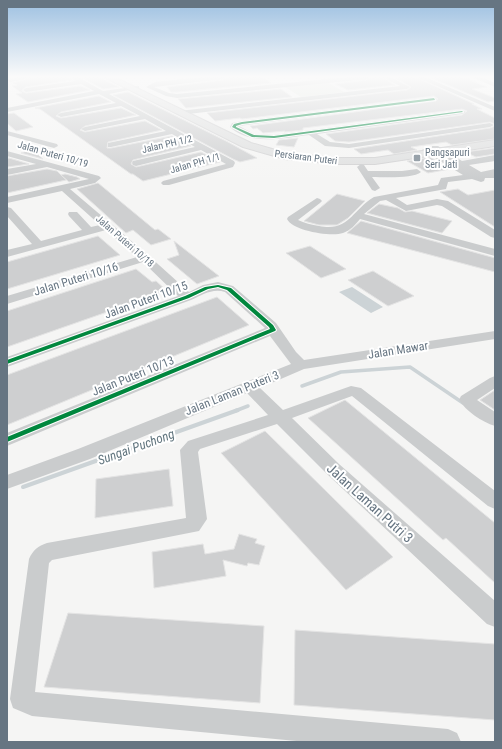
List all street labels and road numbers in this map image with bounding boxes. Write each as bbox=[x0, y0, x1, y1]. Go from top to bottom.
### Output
street label: Jalan PH 1/2 bbox=[141, 133, 193, 155]
street label: Jalan Puteri 10/19 bbox=[16, 139, 90, 169]
street label: Persiaran Puteri bbox=[274, 148, 338, 166]
street label: Jalan PH 1/1 bbox=[169, 151, 221, 175]
street label: Jalan Puteri 10/18 bbox=[94, 213, 156, 269]
street label: Jalan Puteri 10/16 bbox=[32, 259, 120, 298]
street label: Jalan Puteri 10/15 bbox=[102, 278, 190, 322]
street label: Jalan Mawar bbox=[367, 338, 429, 362]
street label: Jalan Puteri 10/13 bbox=[90, 353, 176, 399]
street label: Jalan Laman Puteri 3 bbox=[183, 368, 281, 418]
street label: Jalan Laman Putri 3 bbox=[324, 460, 416, 546]

